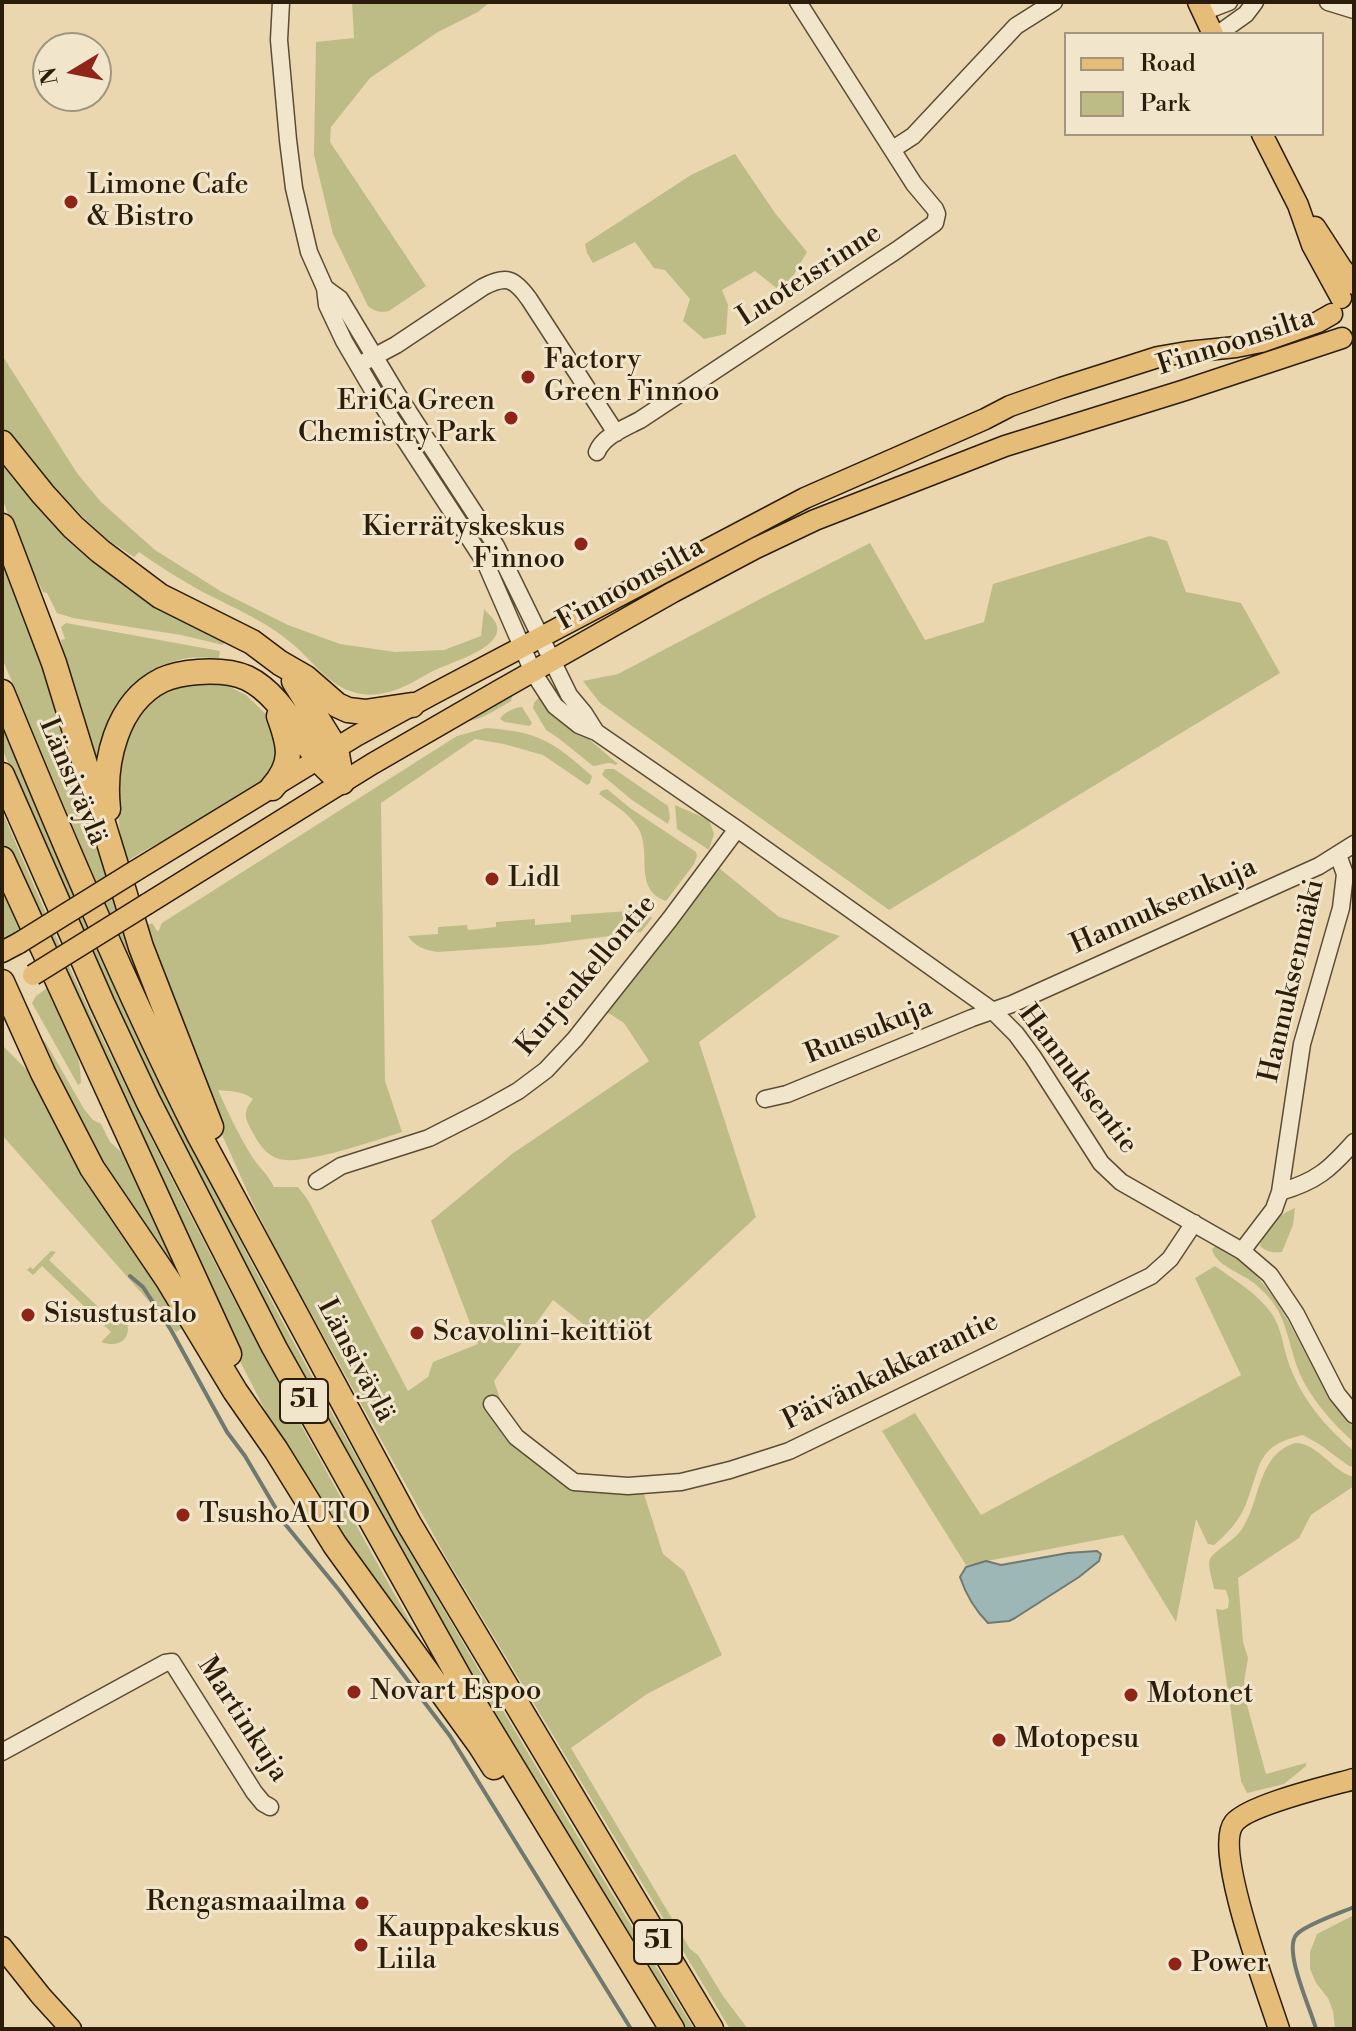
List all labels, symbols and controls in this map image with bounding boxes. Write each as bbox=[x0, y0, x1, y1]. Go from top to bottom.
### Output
north arrow bbox=[32, 32, 112, 112]
legend bbox=[1064, 32, 1324, 136]
text: Road bbox=[1140, 49, 1196, 79]
text: N bbox=[35, 65, 65, 87]
text: Park bbox=[1140, 89, 1190, 119]
place label: Limone Cafe & Bistro bbox=[87, 169, 249, 235]
marker: Limone Cafe & Bistro bbox=[62, 193, 80, 211]
street label: Luoteisrinne bbox=[732, 217, 888, 335]
street label: Finnoonsilta bbox=[1153, 302, 1319, 384]
place label: Factory Green Finnoo bbox=[544, 344, 719, 410]
marker: Factory Green Finnoo bbox=[519, 368, 537, 386]
place label: EriCa Green Chemistry Park bbox=[298, 385, 495, 451]
marker: EriCa Green Chemistry Park bbox=[502, 409, 520, 427]
place label: Kierrätyskeskus Finnoo bbox=[362, 511, 565, 577]
street label: Finnoonsilta bbox=[551, 531, 711, 639]
marker: Kierrätyskeskus Finnoo bbox=[572, 535, 590, 553]
street label: Länsiväylä bbox=[30, 713, 114, 851]
street label: Hannuksenkuja bbox=[1066, 851, 1262, 963]
place label: Lidl bbox=[508, 862, 560, 896]
marker: Lidl bbox=[483, 870, 501, 888]
street label: Hannuksenmäki bbox=[1253, 876, 1333, 1086]
street label: Kurjenkellontie bbox=[510, 888, 664, 1064]
street label: Ruusukuja bbox=[800, 991, 938, 1073]
street label: Hannuksentie bbox=[1010, 999, 1144, 1161]
street label: Länsiväylä bbox=[309, 1294, 401, 1428]
place label: Sisustustalo bbox=[44, 1298, 197, 1332]
street label: Päivänkakkarantie bbox=[778, 1305, 1004, 1439]
marker: Sisustustalo bbox=[19, 1306, 37, 1324]
place label: Scavolini-keittiöt bbox=[433, 1316, 653, 1350]
marker: Scavolini-keittiöt bbox=[408, 1324, 426, 1342]
road number: 51 bbox=[280, 1379, 328, 1423]
place label: TsushoAUTO bbox=[199, 1498, 370, 1532]
marker: TsushoAUTO bbox=[174, 1506, 192, 1524]
street label: Martinkuja bbox=[189, 1651, 295, 1789]
place label: Novart Espoo bbox=[370, 1675, 541, 1709]
place label: Motonet bbox=[1147, 1678, 1253, 1712]
marker: Novart Espoo bbox=[345, 1683, 363, 1701]
marker: Motonet bbox=[1122, 1686, 1140, 1704]
place label: Motopesu bbox=[1015, 1723, 1139, 1757]
marker: Motopesu bbox=[990, 1731, 1008, 1749]
place label: Rengasmaailma bbox=[146, 1886, 346, 1920]
marker: Rengasmaailma bbox=[353, 1894, 371, 1912]
place label: Kauppakeskus Liila bbox=[377, 1912, 560, 1978]
road number: 51 bbox=[634, 1920, 682, 1964]
marker: Kauppakeskus Liila bbox=[352, 1936, 370, 1954]
place label: Power bbox=[1191, 1947, 1269, 1981]
marker: Power bbox=[1166, 1955, 1184, 1973]

